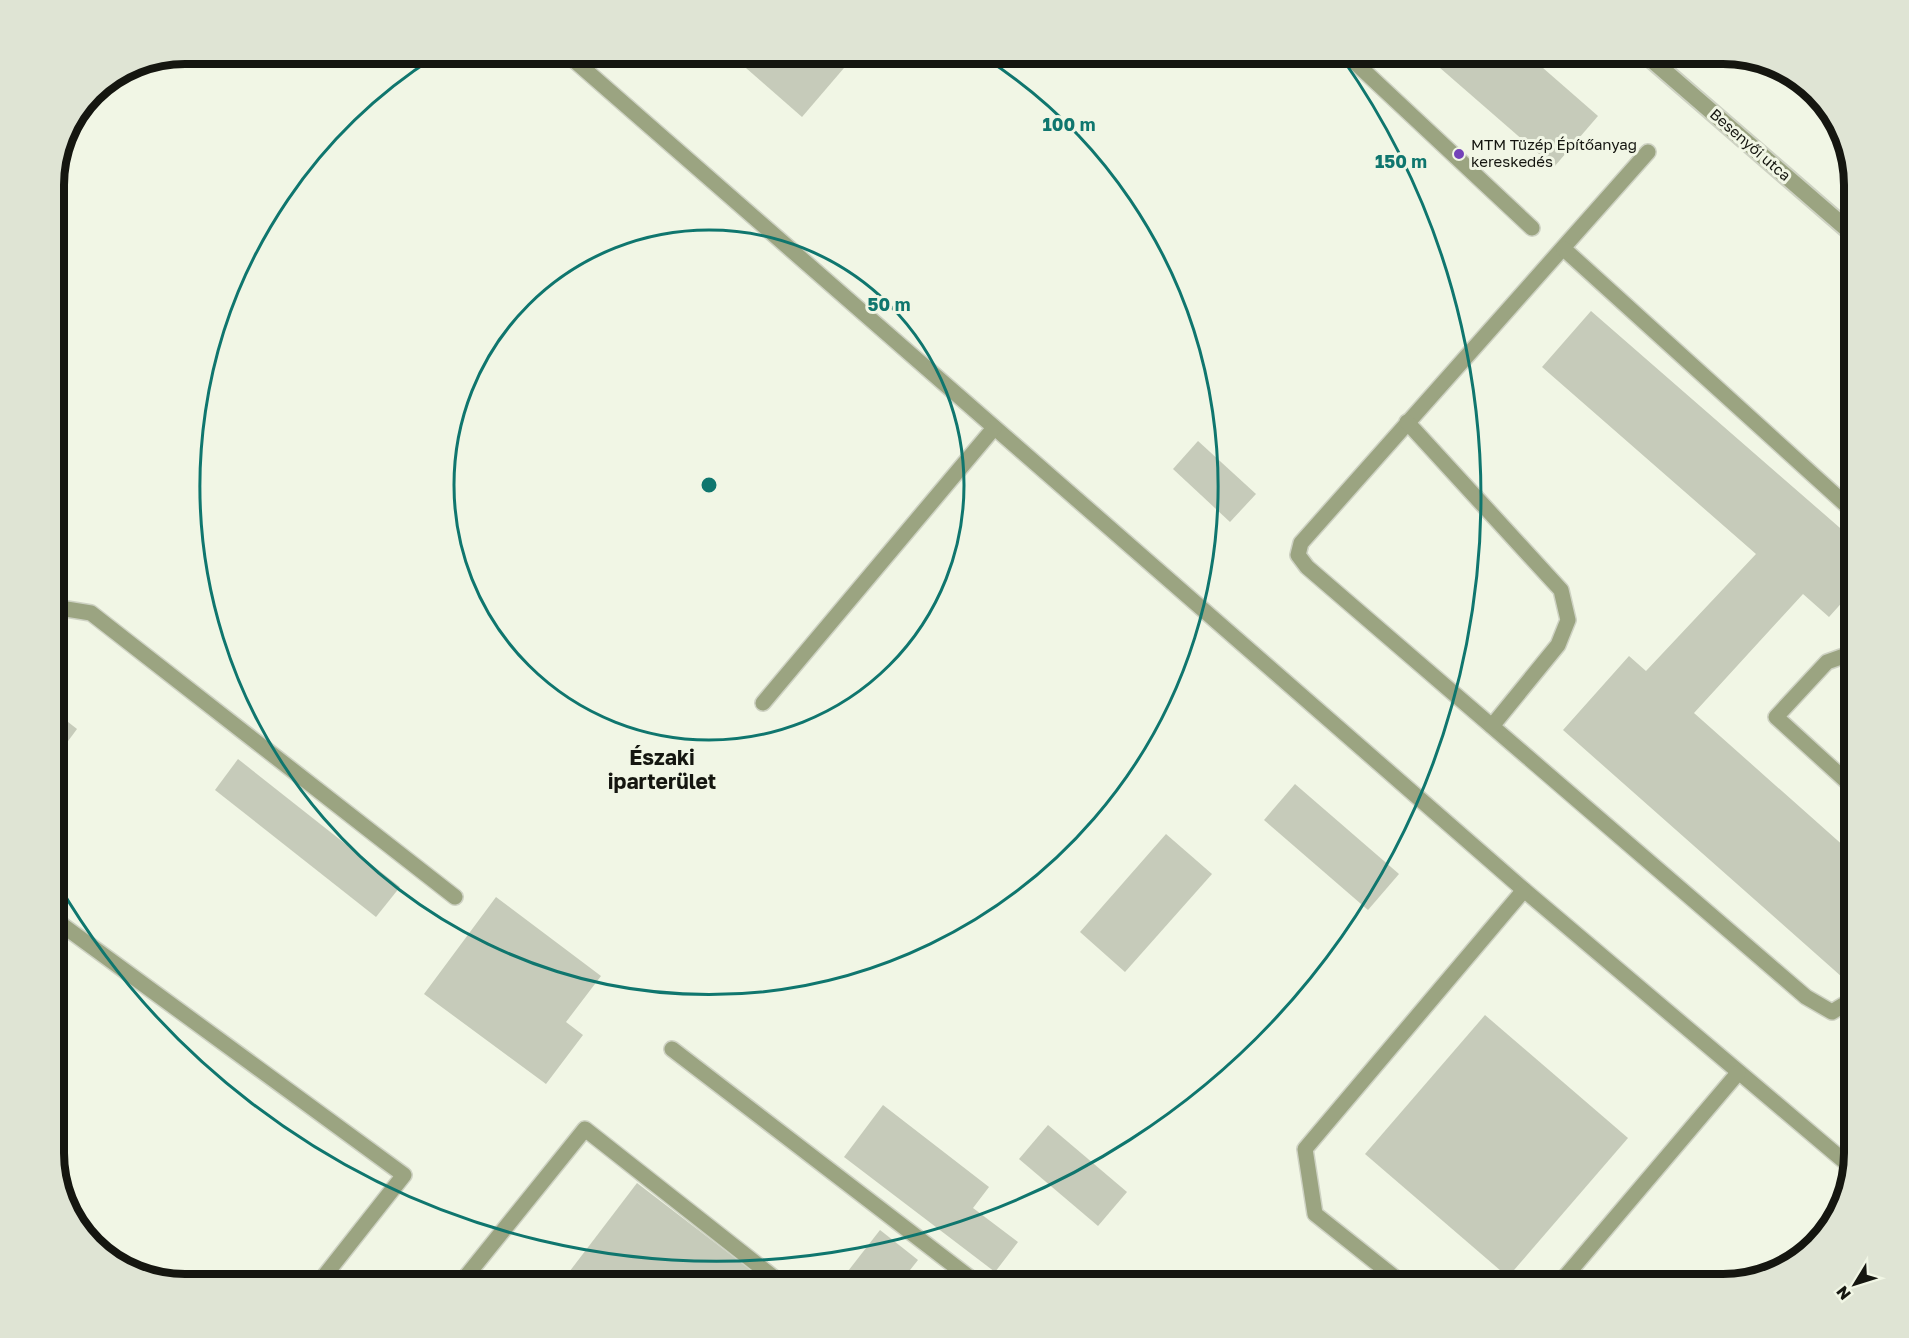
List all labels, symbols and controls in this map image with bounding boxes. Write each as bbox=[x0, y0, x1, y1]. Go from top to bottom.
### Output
street label: Besenyői utca bbox=[1707, 104, 1795, 184]
text: 100 m bbox=[1043, 113, 1095, 135]
place label: MTM Tüzép Építőanyag kereskedés bbox=[1471, 135, 1637, 170]
marker: MTM Tüzép Építőanyag kereskedés bbox=[1452, 147, 1466, 161]
text: 150 m bbox=[1375, 150, 1427, 172]
text: 50 m bbox=[868, 293, 910, 315]
centre of rings bbox=[699, 475, 719, 495]
district label: Északi iparterület bbox=[608, 744, 716, 794]
north arrow bbox=[1825, 1254, 1885, 1314]
text: N bbox=[1832, 1282, 1855, 1304]

